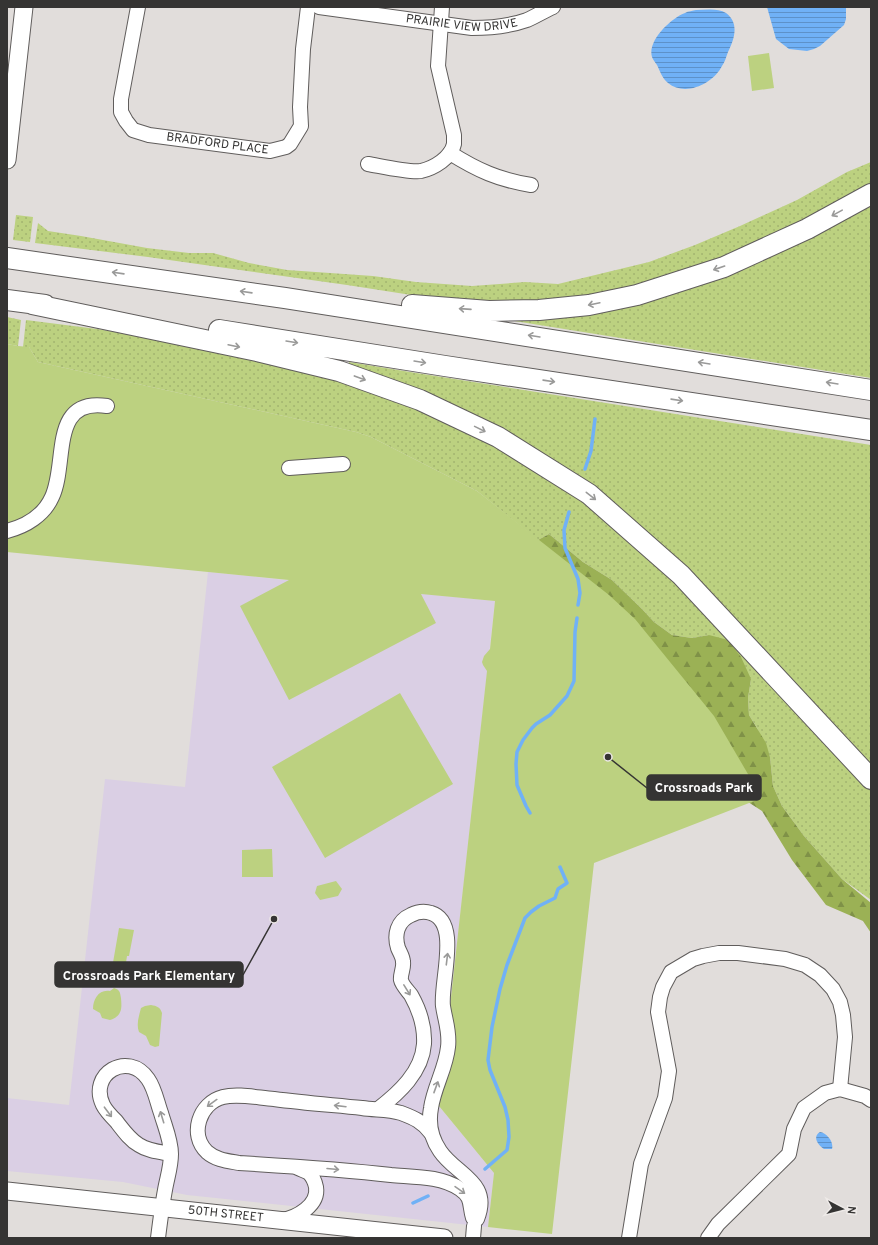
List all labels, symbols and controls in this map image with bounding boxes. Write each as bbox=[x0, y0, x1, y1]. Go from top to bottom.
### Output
street label: PRAIRIE VIEW DRIVE bbox=[405, 11, 519, 36]
street label: BRADFORD PLACE bbox=[165, 129, 269, 159]
one-way arrow bbox=[831, 210, 843, 218]
one-way arrow bbox=[713, 265, 726, 272]
one-way arrow bbox=[112, 269, 125, 277]
one-way arrow bbox=[240, 288, 253, 296]
one-way arrow bbox=[588, 300, 601, 308]
one-way arrow bbox=[459, 305, 472, 312]
one-way arrow bbox=[528, 332, 541, 340]
one-way arrow bbox=[285, 338, 298, 346]
one-way arrow bbox=[227, 343, 240, 351]
one-way arrow bbox=[413, 358, 426, 366]
one-way arrow bbox=[698, 359, 711, 367]
one-way arrow bbox=[354, 375, 366, 383]
one-way arrow bbox=[542, 377, 555, 385]
one-way arrow bbox=[826, 379, 839, 387]
one-way arrow bbox=[671, 397, 684, 405]
one-way arrow bbox=[473, 426, 485, 433]
one-way arrow bbox=[585, 492, 596, 500]
callout: Crossroads Park bbox=[647, 775, 761, 800]
text: Crossroads Park bbox=[655, 781, 753, 797]
one-way arrow bbox=[443, 953, 450, 966]
callout: Crossroads Park Elementary bbox=[55, 962, 243, 987]
text: Crossroads Park Elementary bbox=[63, 969, 236, 985]
one-way arrow bbox=[403, 984, 411, 995]
one-way arrow bbox=[433, 1081, 441, 1093]
one-way arrow bbox=[207, 1099, 218, 1107]
one-way arrow bbox=[334, 1102, 347, 1109]
one-way arrow bbox=[104, 1106, 112, 1117]
one-way arrow bbox=[158, 1110, 165, 1123]
one-way arrow bbox=[326, 1165, 339, 1173]
one-way arrow bbox=[454, 1186, 465, 1194]
north arrow bbox=[822, 1189, 862, 1229]
street label: 50TH STREET bbox=[187, 1202, 264, 1227]
text: N bbox=[844, 1205, 858, 1215]

